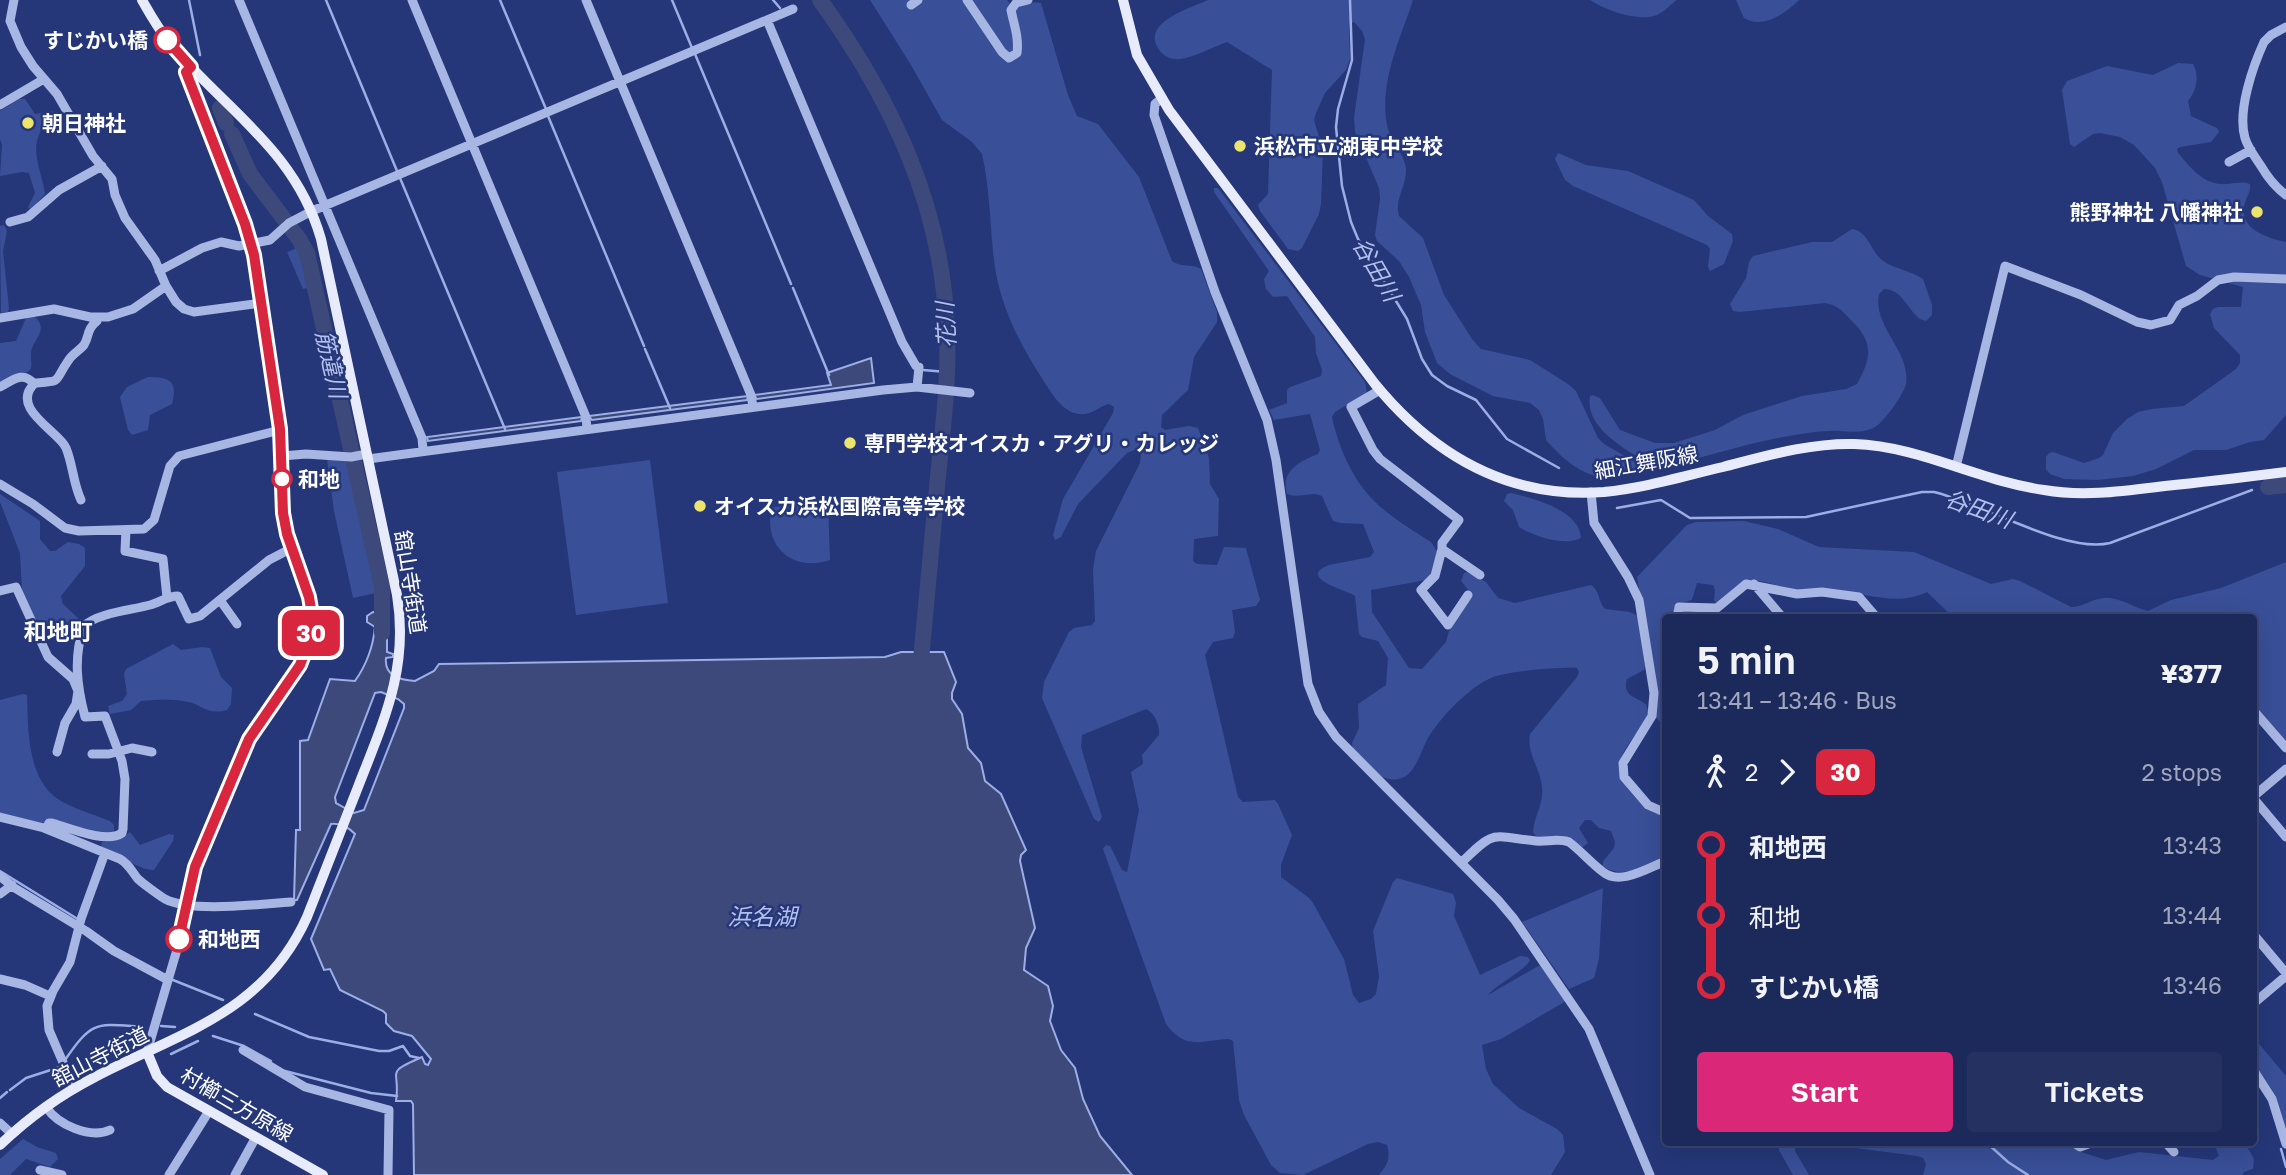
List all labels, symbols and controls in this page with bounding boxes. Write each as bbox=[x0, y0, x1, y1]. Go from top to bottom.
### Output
place label: すじかい橋 bbox=[43, 27, 148, 53]
marker: すじかい橋 bbox=[154, 27, 180, 53]
place label: 朝日神社 bbox=[42, 110, 126, 136]
marker: 朝日神社 bbox=[20, 115, 36, 131]
place label: 浜松市立湖東中学校 bbox=[1254, 133, 1443, 159]
marker: 浜松市立湖東中学校 bbox=[1232, 138, 1248, 154]
place label: 熊野神社 八幡神社 bbox=[2070, 199, 2243, 225]
marker: 熊野神社 八幡神社 bbox=[2249, 204, 2265, 220]
water label: 谷田川 bbox=[1348, 232, 1408, 308]
water label: 花川 bbox=[930, 298, 960, 349]
water label: 筋違川 bbox=[311, 327, 354, 404]
place label: 専門学校オイスカ・アグリ・カレッジ bbox=[864, 430, 1219, 456]
marker: 専門学校オイスカ・アグリ・カレッジ bbox=[842, 435, 858, 451]
street label: 細江舞阪線 bbox=[1592, 440, 1700, 484]
place label: 和地 bbox=[298, 466, 340, 492]
marker: 和地 bbox=[272, 469, 292, 489]
water label: 谷田川 bbox=[1942, 483, 2019, 534]
place label: オイスカ浜松国際高等学校 bbox=[714, 493, 965, 519]
marker: オイスカ浜松国際高等学校 bbox=[692, 498, 708, 514]
street label: 舘山寺街道 bbox=[390, 528, 432, 636]
line badge: 30 bbox=[280, 610, 342, 656]
district label: 和地町 bbox=[24, 617, 93, 645]
text: 30 bbox=[296, 618, 326, 647]
text: 5 min bbox=[1697, 637, 1796, 682]
text: ¥377 bbox=[2161, 658, 2222, 689]
text: 13:41 – 13:46 · Bus bbox=[1697, 686, 1897, 714]
icon: walk bbox=[1697, 753, 1735, 791]
icon: forward bbox=[1768, 753, 1806, 791]
text: 30 bbox=[1830, 757, 1861, 786]
text: 2 bbox=[1745, 758, 1758, 786]
text: 2 stops bbox=[2141, 758, 2222, 786]
text: 13:43 bbox=[2163, 831, 2222, 859]
text: 和地西 bbox=[1749, 832, 1827, 863]
text: 13:44 bbox=[2162, 901, 2222, 929]
water label: 浜名湖 bbox=[728, 902, 800, 930]
text: 和地 bbox=[1749, 902, 1801, 933]
marker: 和地西 bbox=[166, 926, 192, 952]
place label: 和地西 bbox=[198, 926, 261, 952]
text: 13:46 bbox=[2163, 971, 2222, 999]
text: すじかい橋 bbox=[1749, 972, 1879, 1003]
street label: 舘山寺街道 bbox=[47, 1021, 153, 1091]
button: Start bbox=[1697, 1052, 1953, 1132]
button: Tickets bbox=[1967, 1052, 2222, 1132]
street label: 村櫛三方原線 bbox=[176, 1061, 298, 1147]

